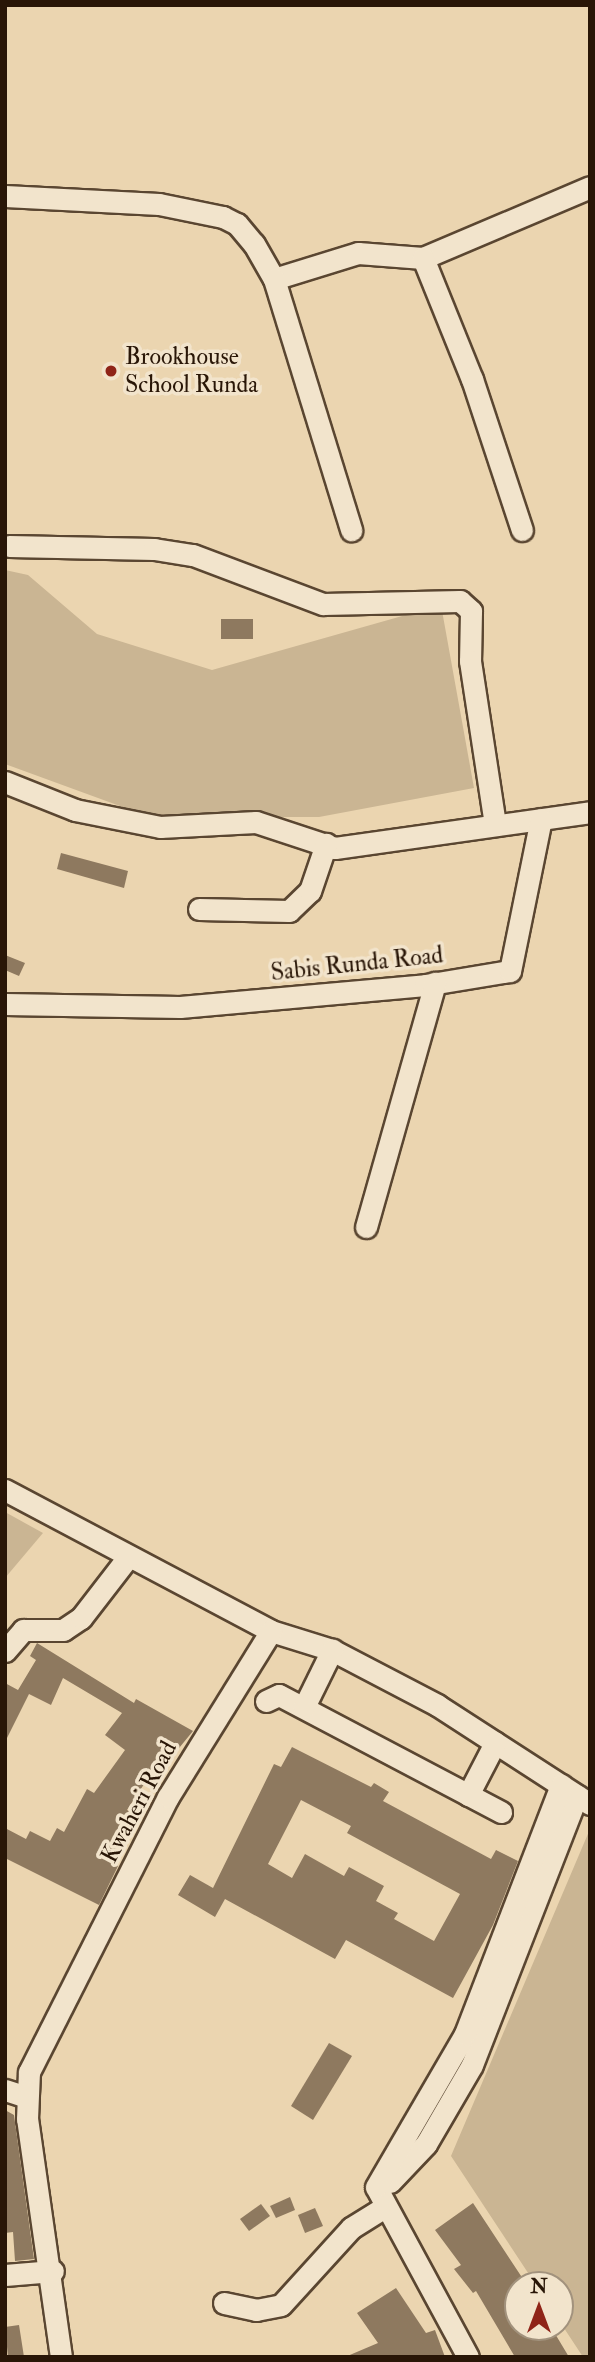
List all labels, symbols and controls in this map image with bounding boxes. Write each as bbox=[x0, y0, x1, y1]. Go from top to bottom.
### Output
place label: Brookhouse School Runda bbox=[125, 343, 258, 399]
marker: Brookhouse School Runda bbox=[103, 363, 119, 379]
street label: Sabis Runda Road bbox=[269, 941, 445, 987]
street label: Kwaheri Road bbox=[95, 1736, 183, 1868]
north arrow bbox=[504, 2271, 574, 2341]
text: N bbox=[530, 2275, 548, 2299]

